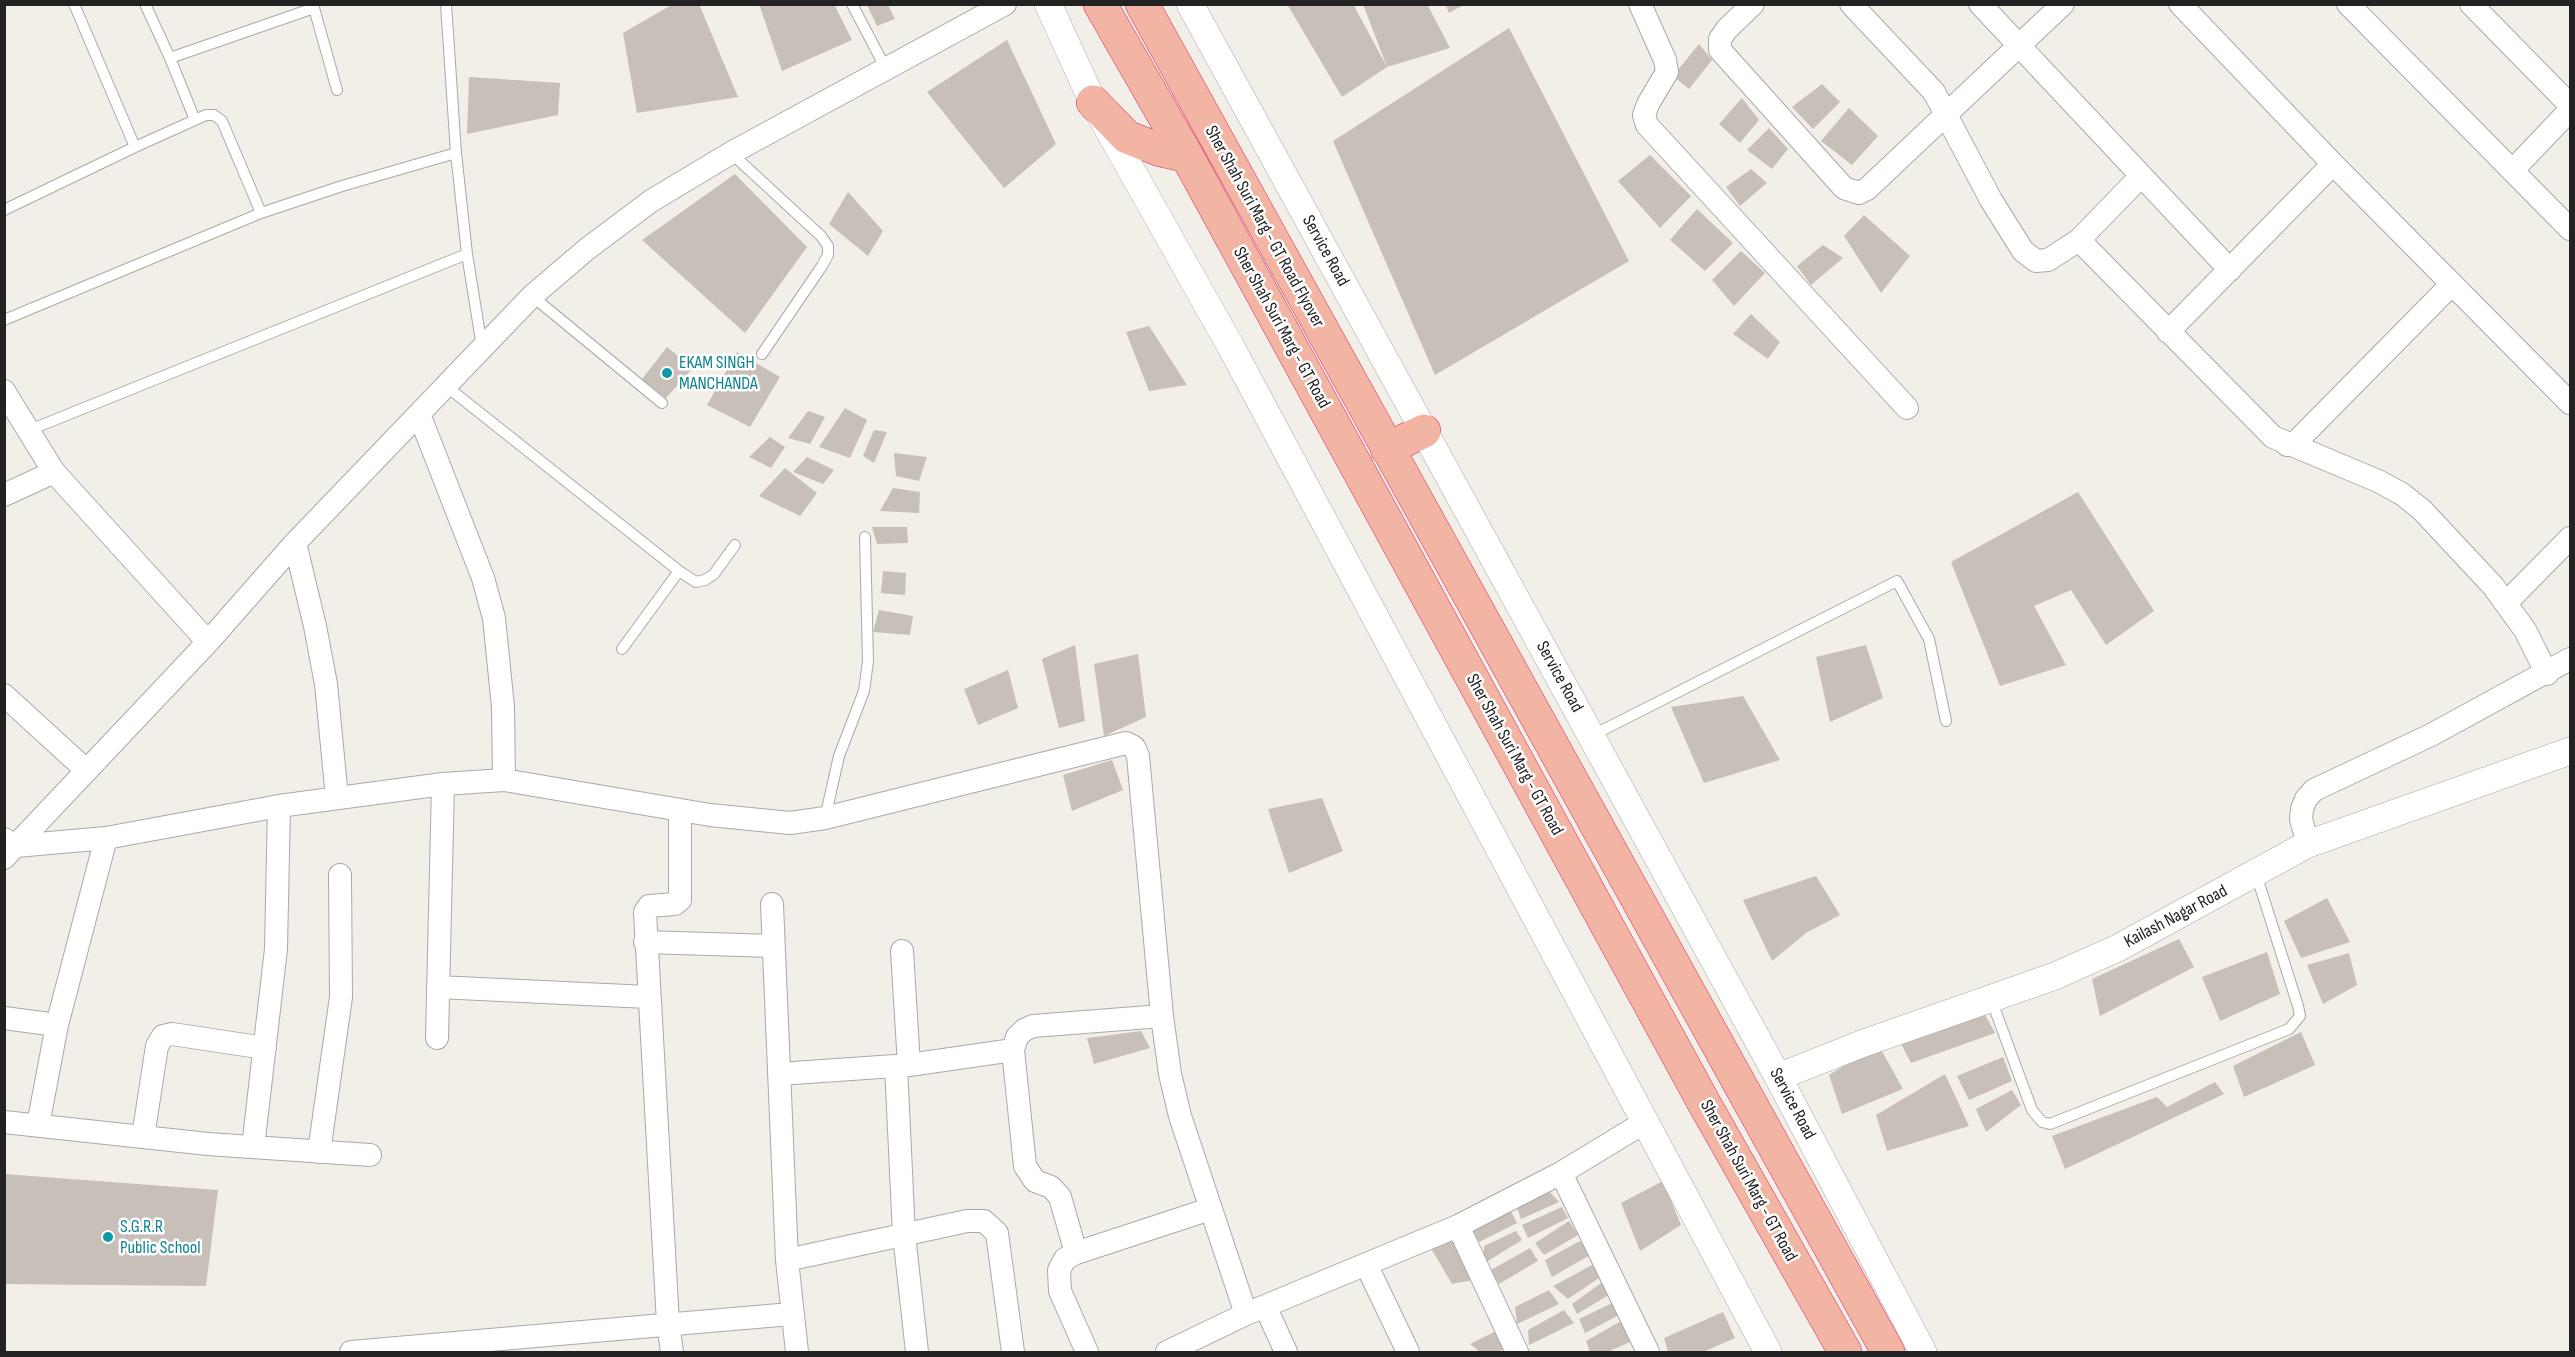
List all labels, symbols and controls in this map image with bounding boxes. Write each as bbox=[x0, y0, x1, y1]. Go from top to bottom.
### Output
street label: Sher Shah Suri Marg - GT Road Flyover bbox=[1199, 122, 1329, 332]
street label: Service Road bbox=[1297, 212, 1353, 290]
street label: Sher Shah Suri Marg - GT Road bbox=[1228, 244, 1334, 412]
place label: EKAM SINGH MANCHANDA bbox=[679, 352, 758, 394]
marker: EKAM SINGH MANCHANDA bbox=[660, 366, 674, 380]
street label: Service Road bbox=[1531, 638, 1587, 716]
street label: Sher Shah Suri Marg - GT Road bbox=[1461, 671, 1567, 839]
street label: Kailash Nagar Road bbox=[2121, 881, 2231, 953]
street label: Service Road bbox=[1764, 1065, 1820, 1143]
street label: Sher Shah Suri Marg - GT Road bbox=[1695, 1097, 1801, 1265]
place label: S.G.R.R Public School bbox=[120, 1216, 201, 1258]
marker: S.G.R.R Public School bbox=[101, 1230, 115, 1244]

